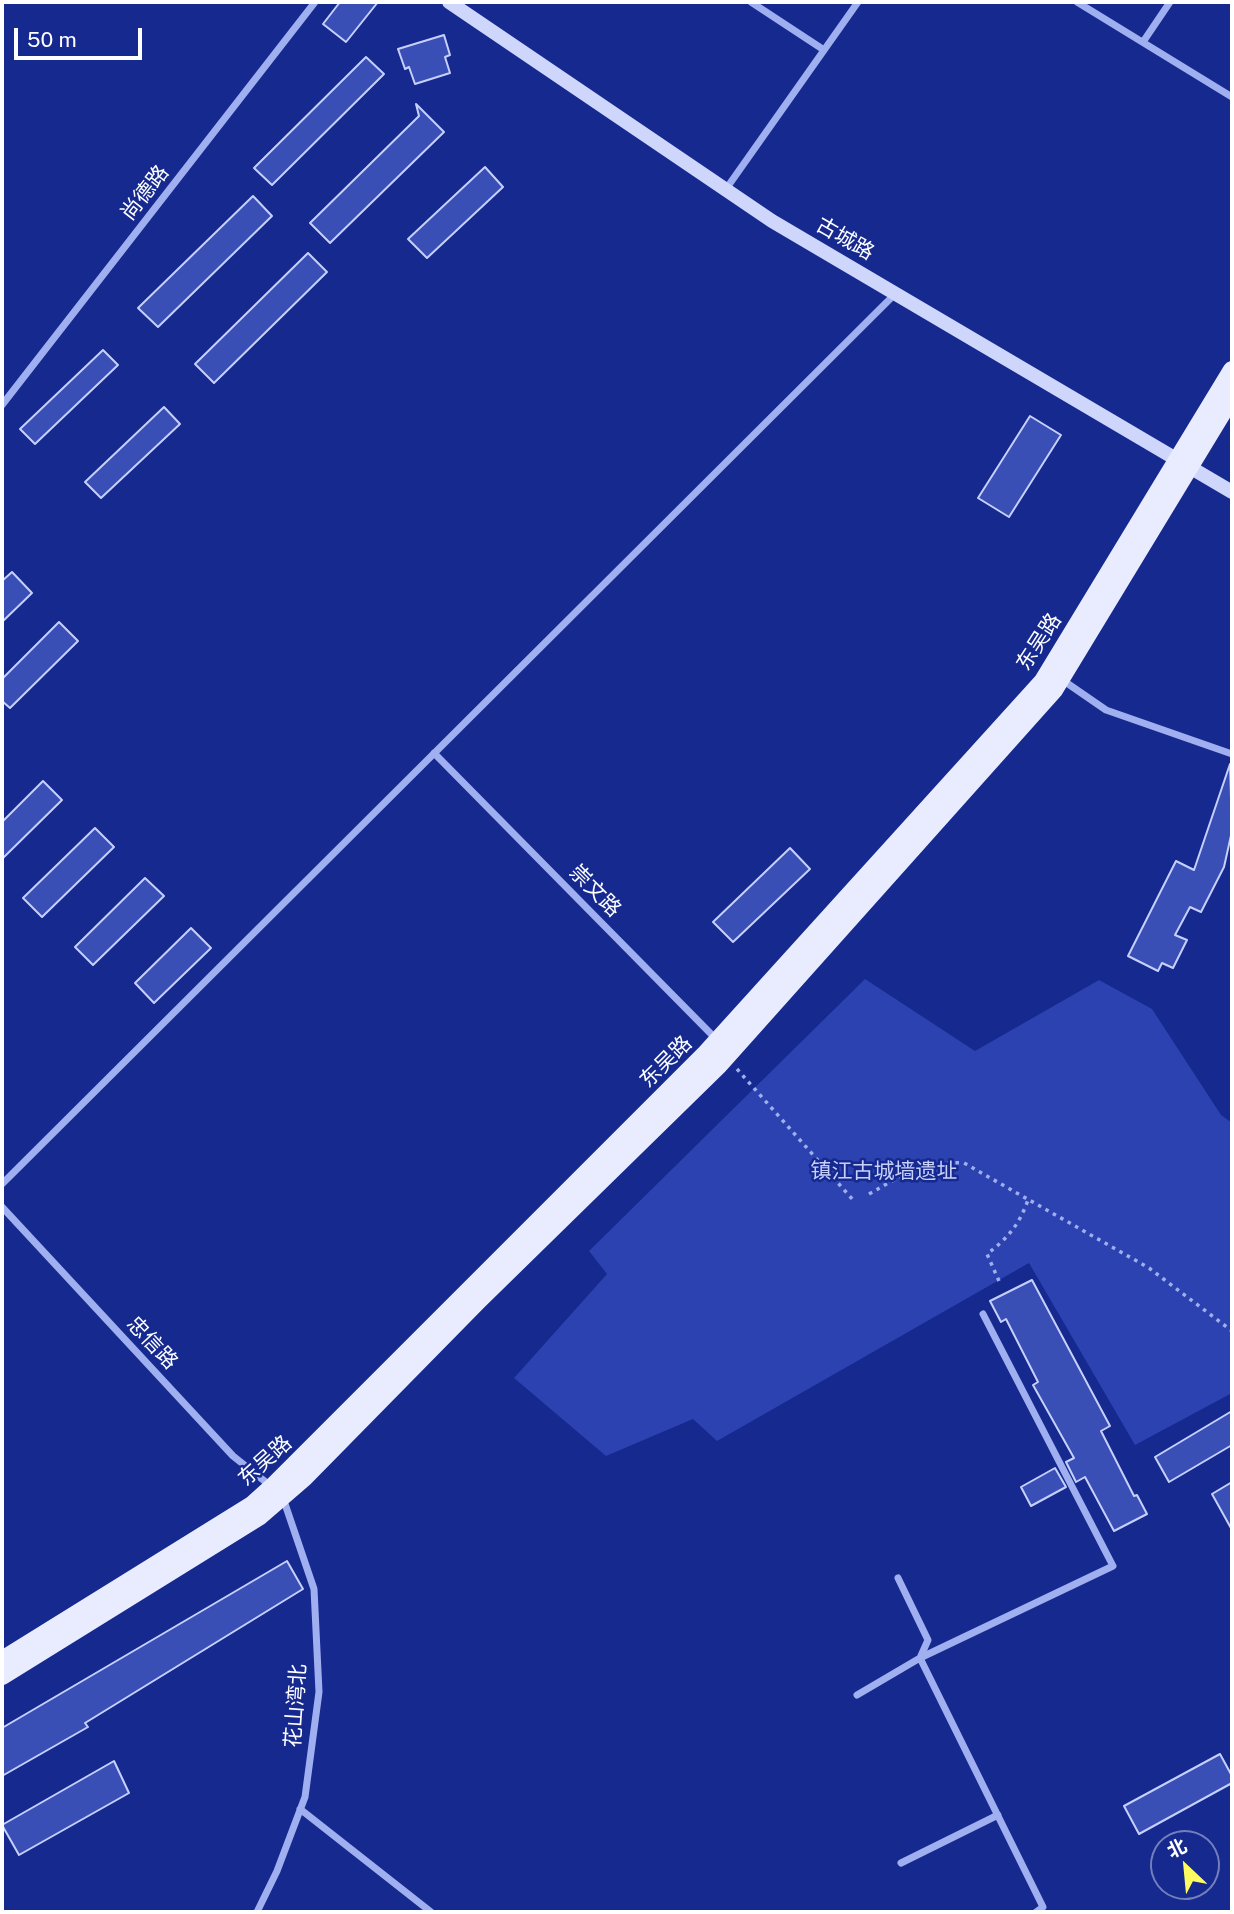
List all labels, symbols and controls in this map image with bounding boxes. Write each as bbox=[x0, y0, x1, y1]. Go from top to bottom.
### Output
scale bar bbox=[18, 14, 145, 58]
text: 50 m bbox=[27, 27, 77, 52]
street label: 尚德路 bbox=[116, 160, 174, 226]
street label: 古城路 bbox=[811, 212, 879, 266]
street label: 东吴路 bbox=[1011, 609, 1067, 675]
street label: 崇文路 bbox=[564, 860, 626, 922]
street label: 东吴路 bbox=[635, 1031, 697, 1093]
park label: 镇江古城墙遗址 bbox=[811, 1159, 957, 1185]
street label: 忠信路 bbox=[121, 1311, 183, 1375]
street label: 东吴路 bbox=[233, 1431, 297, 1491]
street label: 花山湾北 bbox=[281, 1663, 311, 1749]
north arrow bbox=[1150, 1830, 1220, 1900]
text: 北 bbox=[1163, 1834, 1190, 1862]

